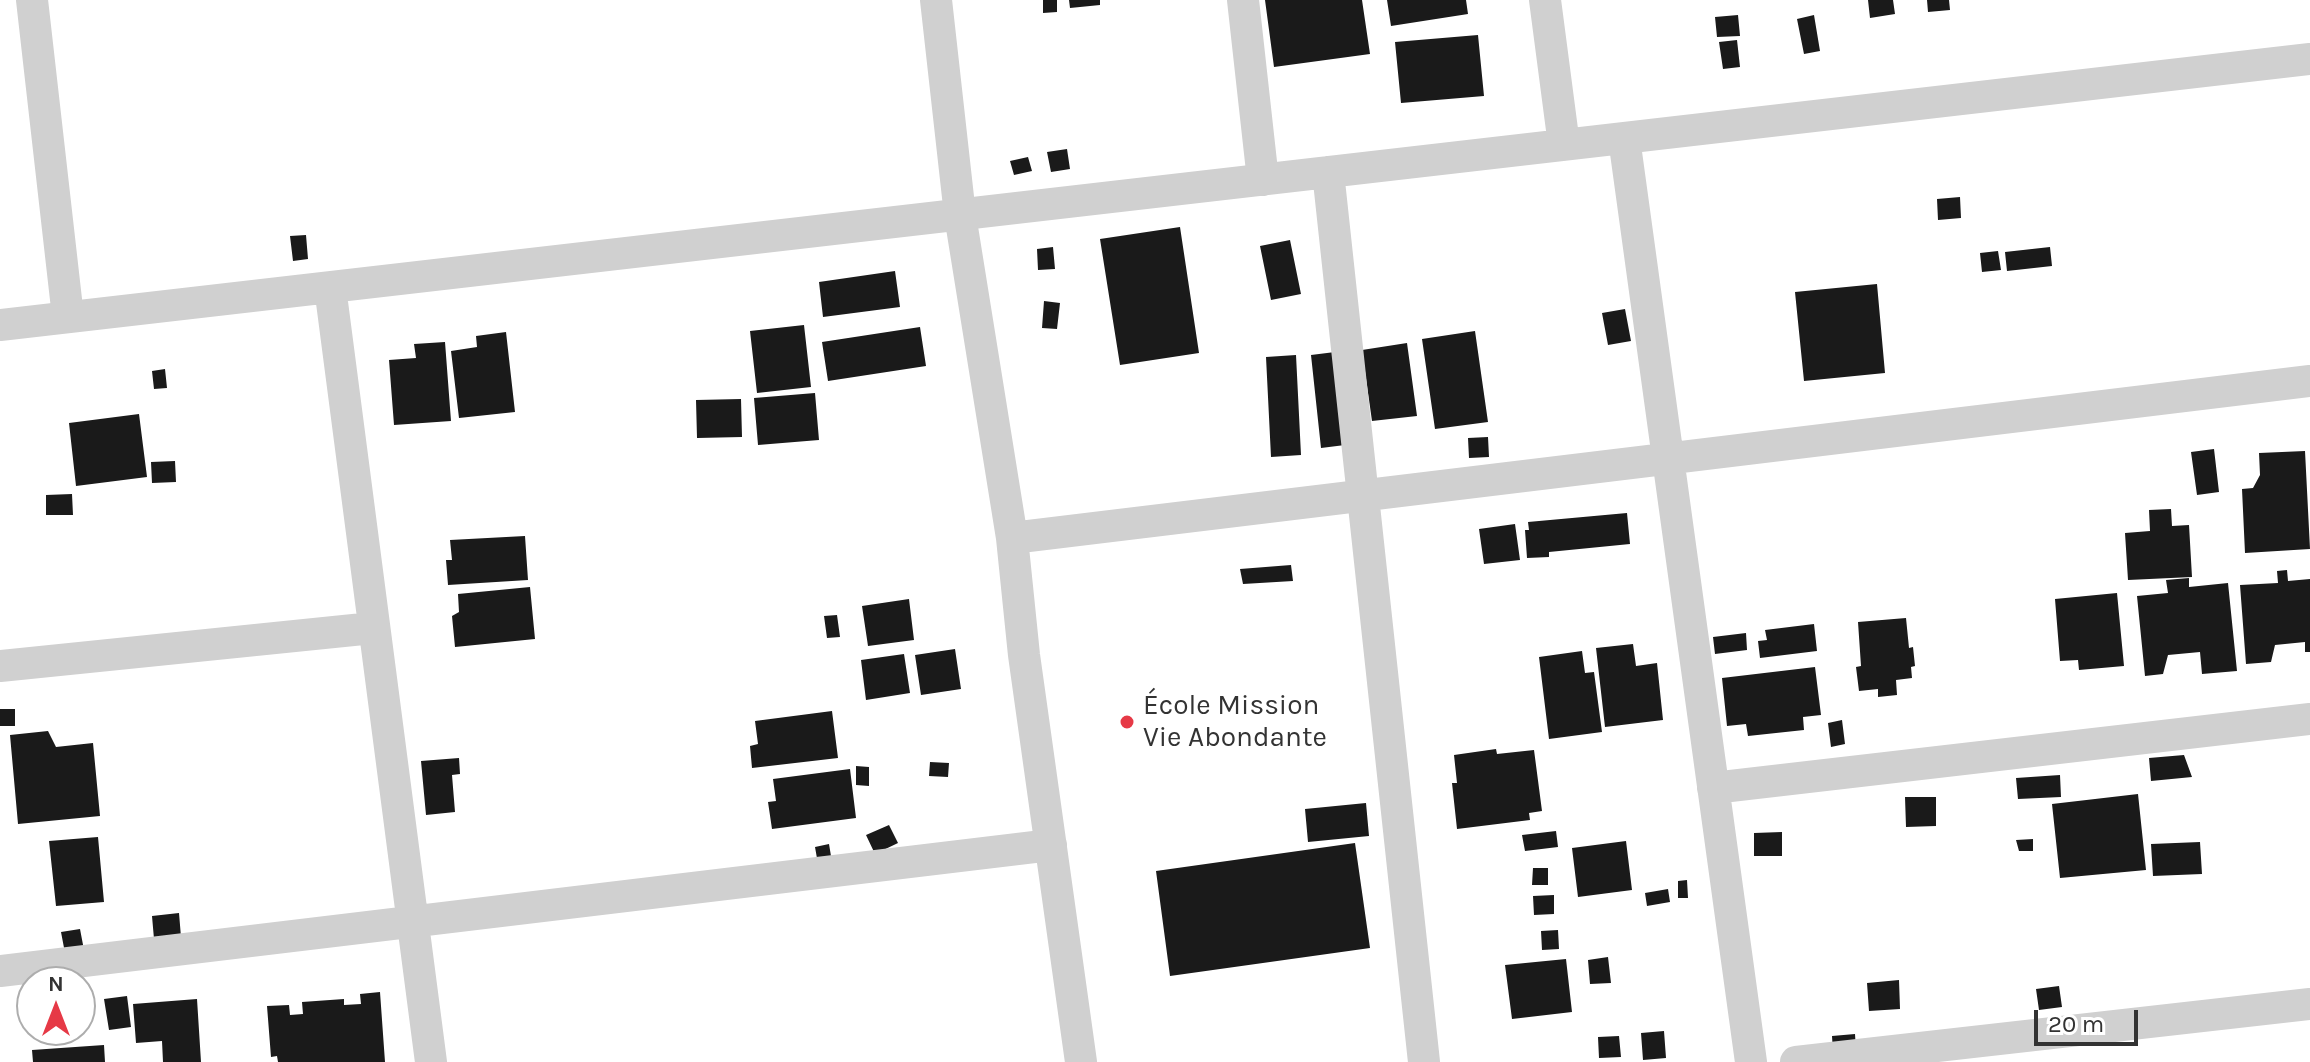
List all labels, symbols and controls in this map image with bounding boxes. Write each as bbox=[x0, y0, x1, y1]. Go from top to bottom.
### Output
place label: École Mission Vie Abondante bbox=[1143, 689, 1327, 755]
marker: École Mission Vie Abondante bbox=[1118, 713, 1136, 731]
north arrow bbox=[16, 966, 96, 1046]
text: N bbox=[48, 971, 64, 997]
scale bar bbox=[2038, 994, 2142, 1044]
text: 20 m bbox=[2048, 1010, 2104, 1038]

